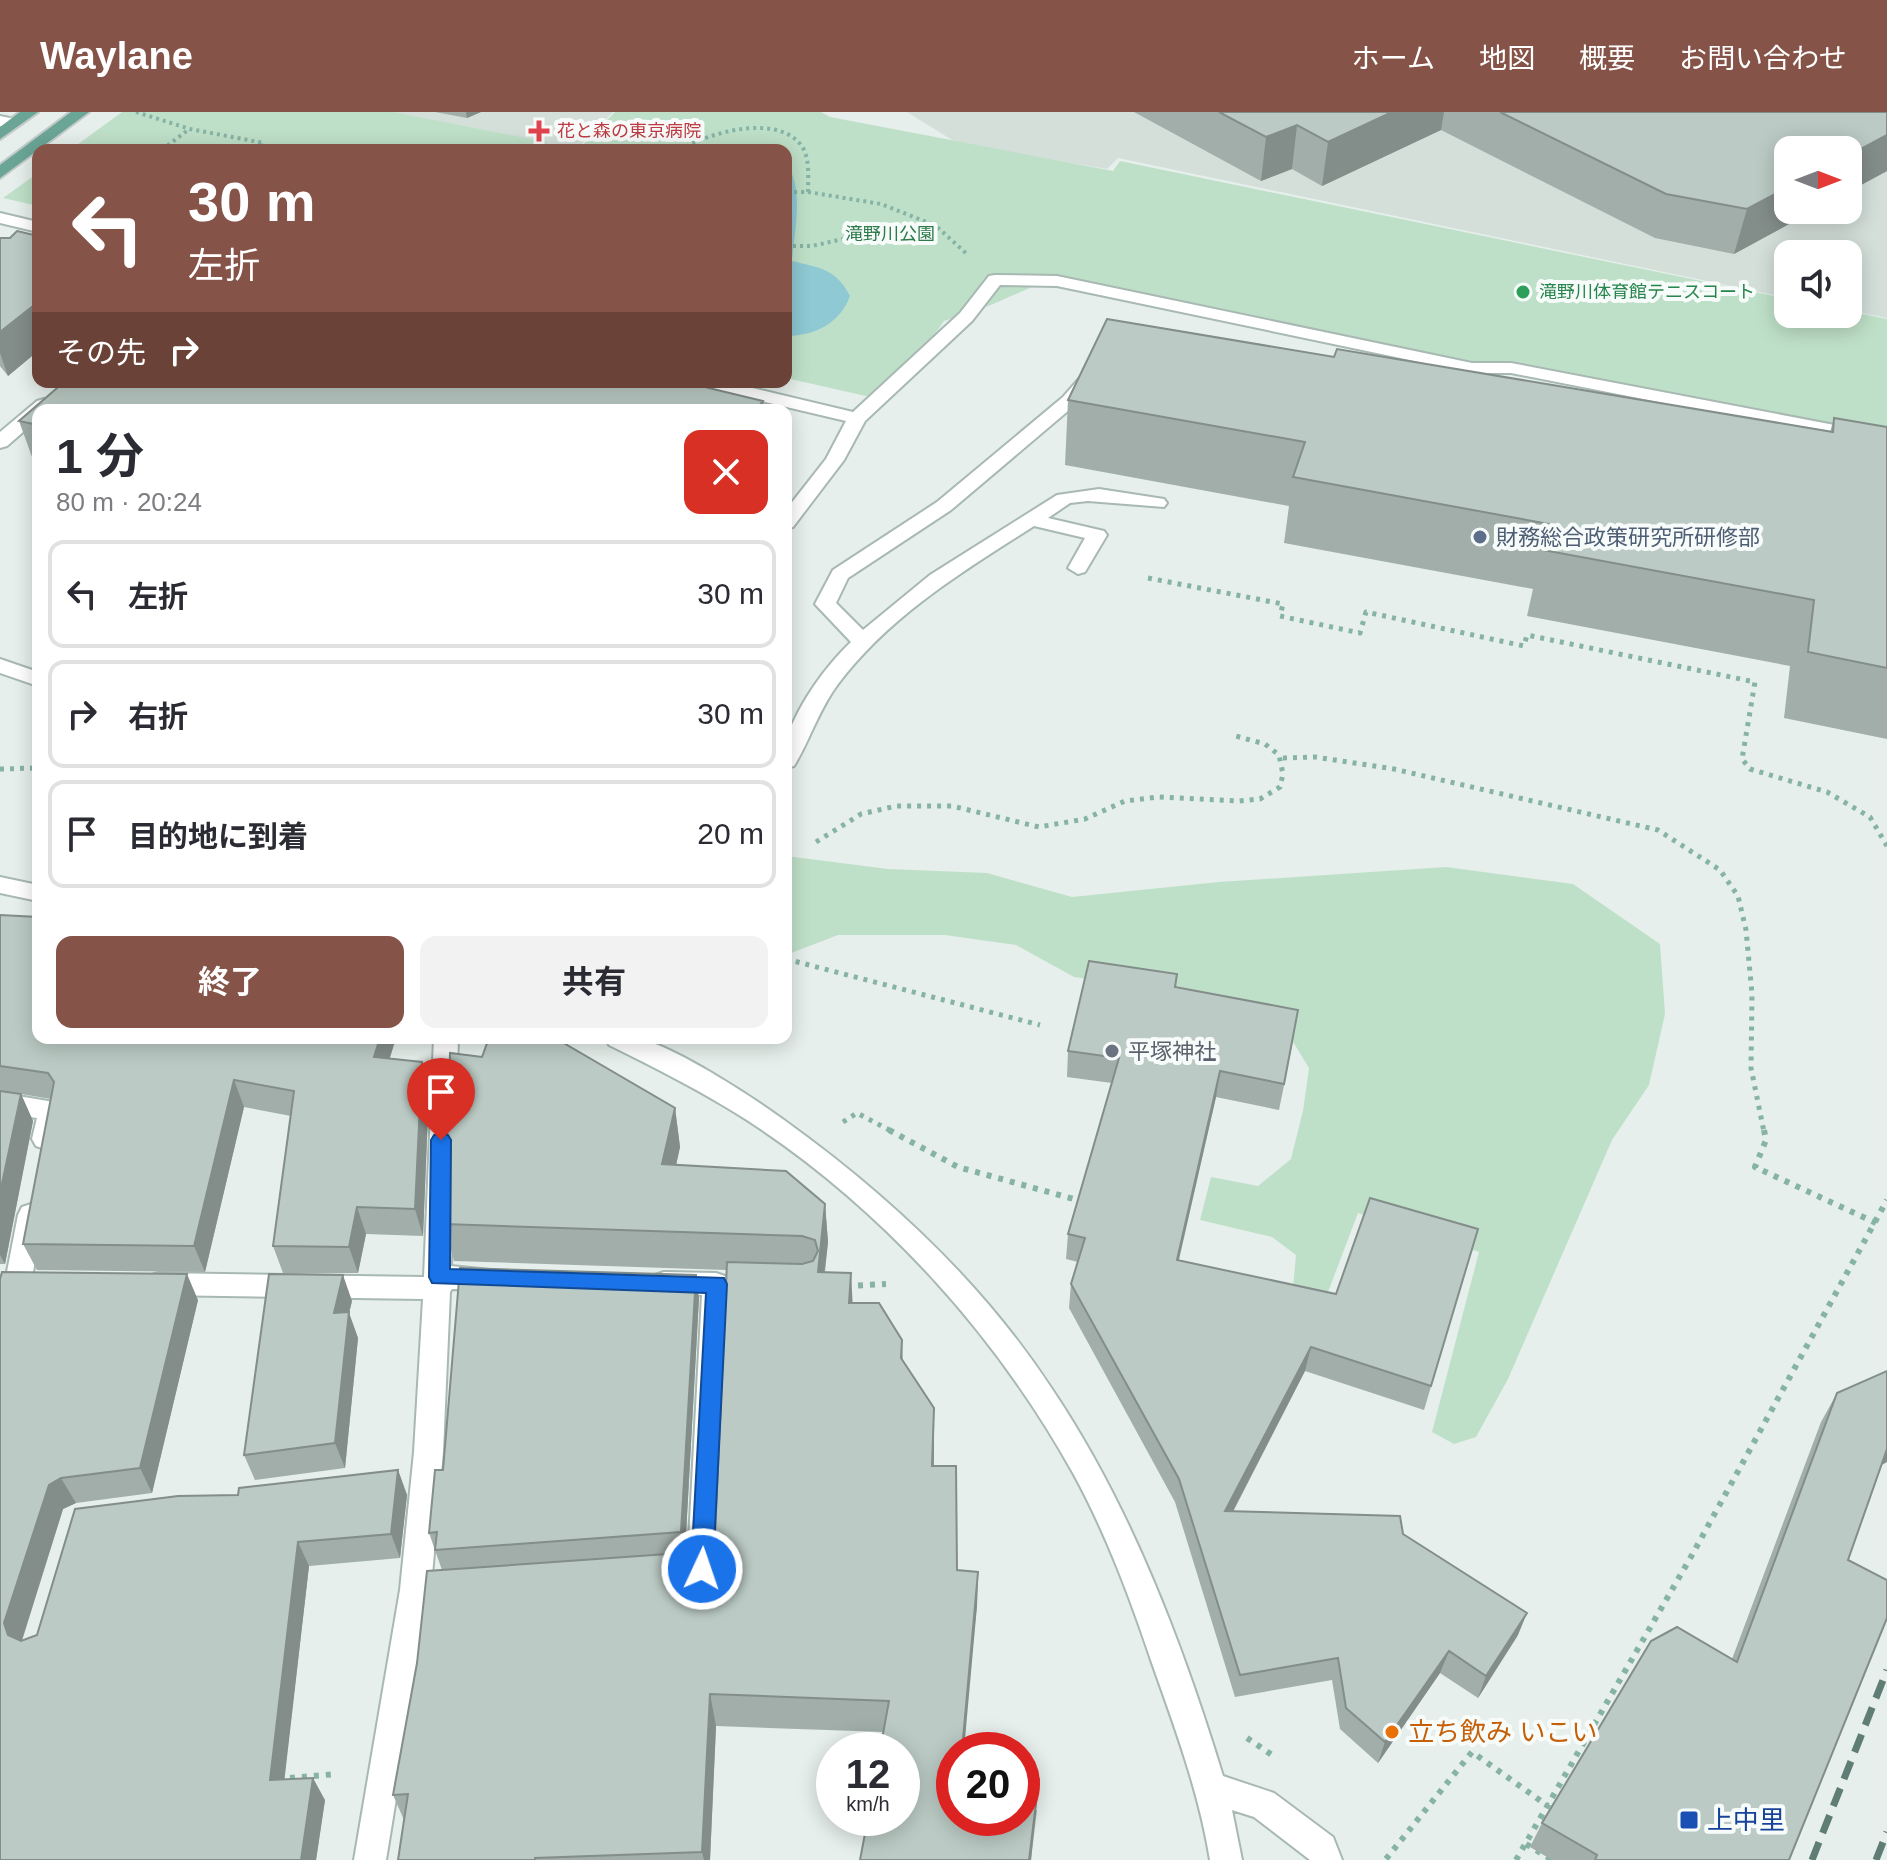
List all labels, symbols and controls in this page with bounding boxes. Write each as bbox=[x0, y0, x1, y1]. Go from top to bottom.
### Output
text: Waylane bbox=[40, 35, 193, 77]
text: ホーム bbox=[1352, 43, 1435, 74]
text: 地図 bbox=[1479, 43, 1535, 74]
text: 概要 bbox=[1579, 43, 1635, 74]
text: お問い合わせ bbox=[1679, 43, 1847, 74]
marker: 花と森の東京病院 bbox=[528, 120, 550, 142]
place label: 花と森の東京病院 bbox=[557, 121, 701, 141]
north arrow bbox=[1774, 136, 1862, 224]
map controls bbox=[1774, 136, 1862, 328]
text: 30 m bbox=[188, 170, 316, 233]
icon: left bbox=[56, 176, 160, 280]
park label: 滝野川公園 bbox=[845, 224, 935, 244]
button: sound bbox=[1774, 240, 1862, 328]
text: 左折 bbox=[188, 245, 260, 286]
place label: 滝野川体育館テニスコート bbox=[1539, 282, 1755, 302]
marker: 滝野川体育館テニスコート bbox=[1514, 283, 1532, 301]
icon: right bbox=[162, 328, 206, 372]
text: その先 bbox=[56, 336, 146, 369]
text: 1 分 bbox=[56, 430, 144, 483]
button: close bbox=[684, 430, 768, 514]
text: 80 m · 20:24 bbox=[56, 487, 202, 517]
place label: 財務総合政策研究所研修部 bbox=[1496, 525, 1760, 550]
marker: 財務総合政策研究所研修部 bbox=[1471, 528, 1489, 546]
icon: left bbox=[60, 572, 104, 616]
text: 30 m bbox=[697, 577, 764, 610]
text: 左折 bbox=[128, 580, 188, 613]
icon: right bbox=[60, 692, 104, 736]
text: 30 m bbox=[697, 697, 764, 730]
text: 右折 bbox=[128, 700, 188, 733]
icon: arrive bbox=[60, 812, 104, 856]
text: 20 m bbox=[697, 817, 764, 850]
text: 目的地に到着 bbox=[128, 820, 308, 853]
button: 終了 bbox=[56, 936, 404, 1028]
button: 共有 bbox=[420, 936, 768, 1028]
place label: 平塚神社 bbox=[1128, 1039, 1216, 1064]
marker: 平塚神社 bbox=[1103, 1042, 1121, 1060]
pin bbox=[407, 1058, 475, 1140]
icon: arrive bbox=[419, 1070, 463, 1114]
position arrow bbox=[660, 1527, 744, 1611]
place label: 立ち飲み いこい bbox=[1408, 1717, 1597, 1747]
marker: 立ち飲み いこい bbox=[1383, 1723, 1401, 1741]
speed limit sign: 20 bbox=[936, 1732, 1040, 1836]
text: 12 bbox=[846, 1752, 890, 1796]
text: km/h bbox=[846, 1793, 890, 1815]
place label: 上中里 bbox=[1707, 1805, 1785, 1835]
marker: 上中里 bbox=[1678, 1809, 1700, 1831]

